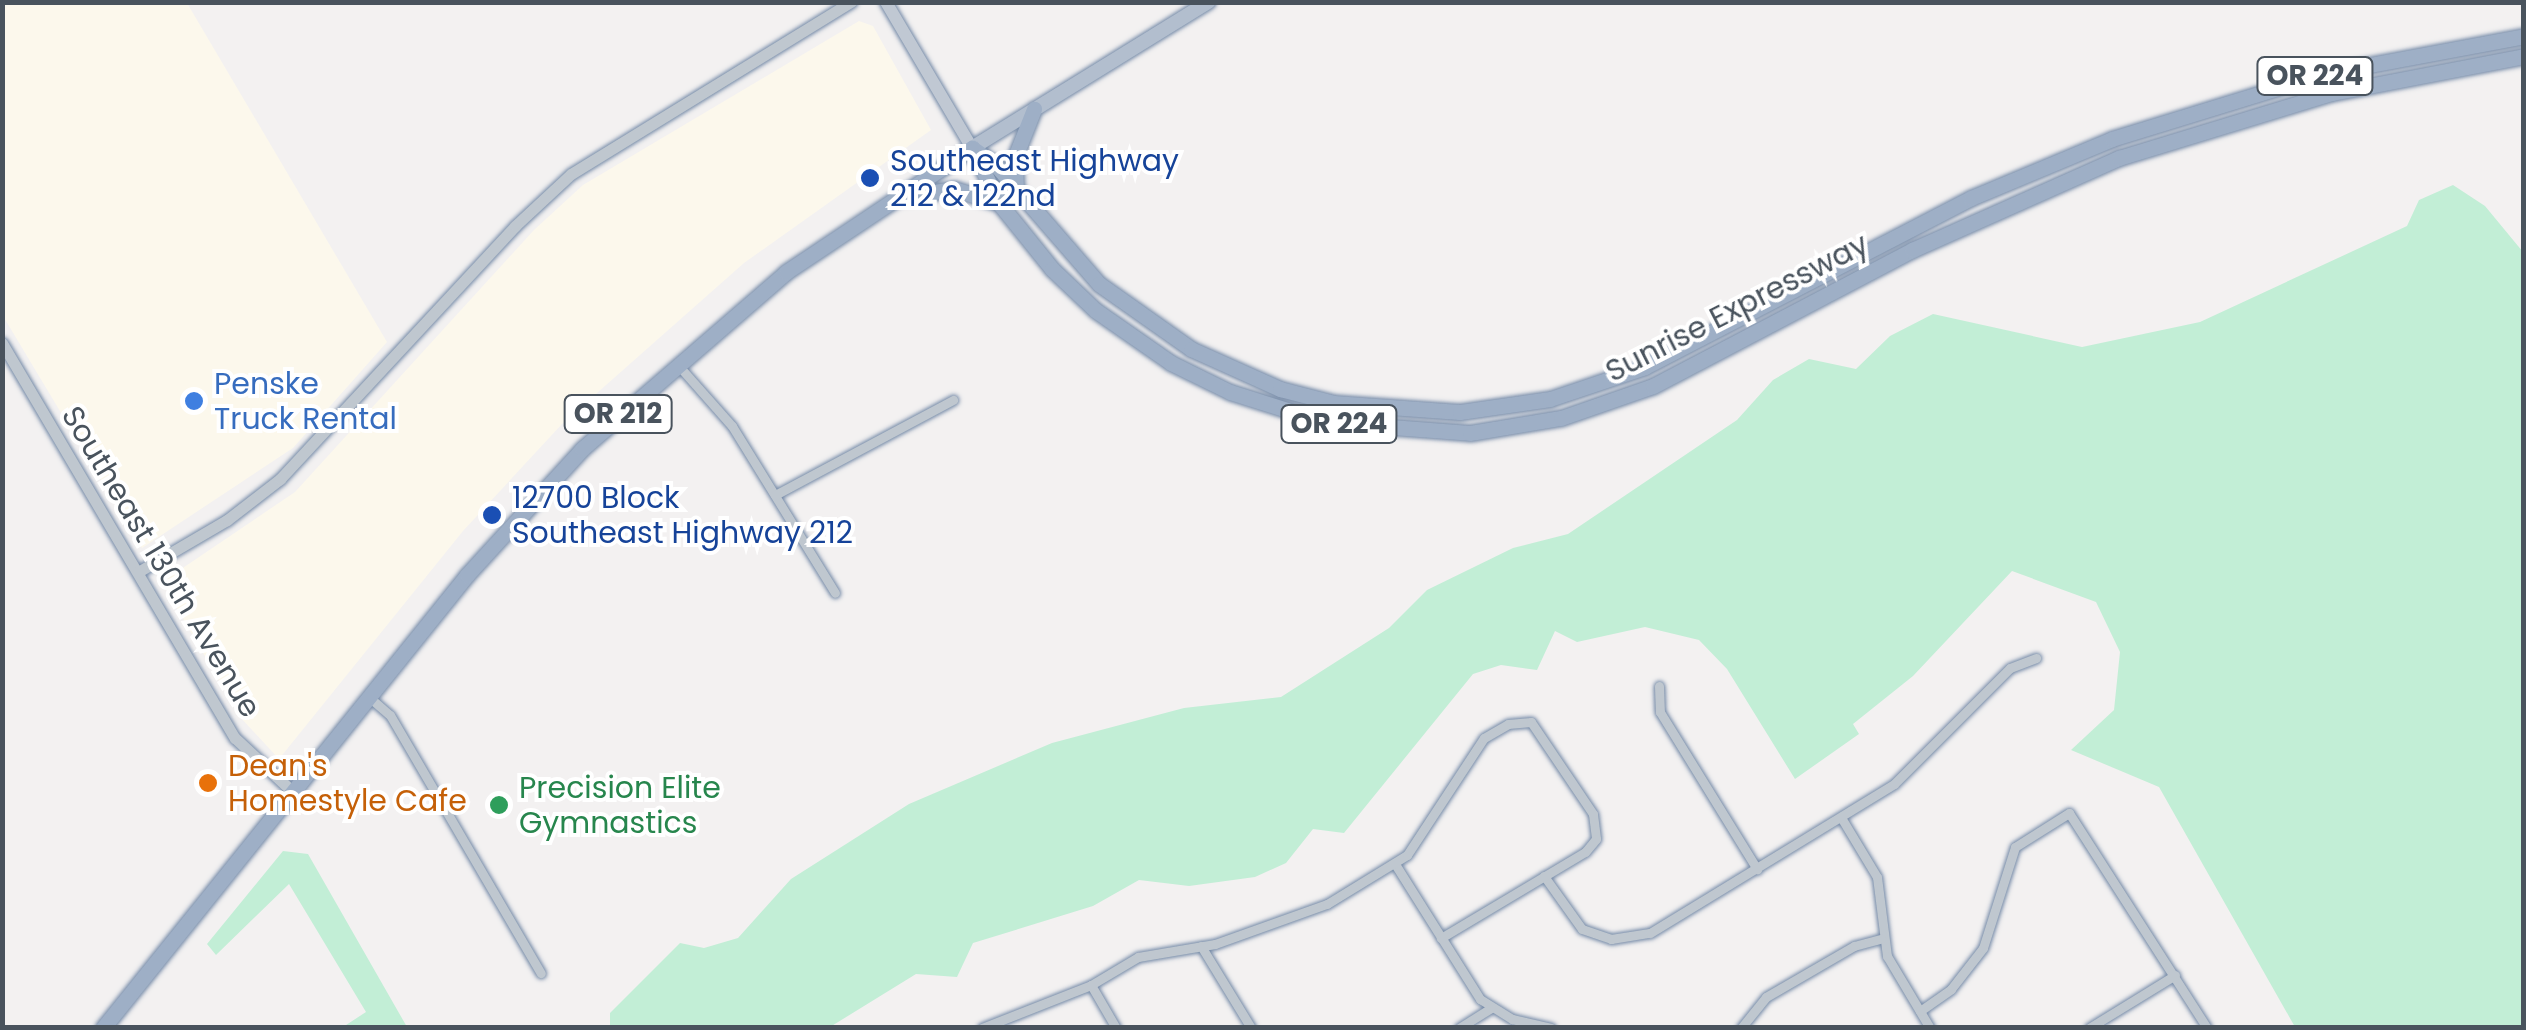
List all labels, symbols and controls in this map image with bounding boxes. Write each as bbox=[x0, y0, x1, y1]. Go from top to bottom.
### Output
road number: OR 224 bbox=[2255, 53, 2375, 99]
place label: Southeast Highway 212 & 122nd bbox=[890, 143, 1179, 214]
marker: Southeast Highway 212 & 122nd bbox=[859, 167, 881, 189]
street label: Sunrise Expressway bbox=[1600, 226, 1874, 390]
place label: Penske Truck Rental bbox=[214, 366, 397, 436]
marker: Penske Truck Rental bbox=[183, 390, 205, 412]
road number: OR 212 bbox=[563, 391, 673, 437]
street label: Southeast 130th Avenue bbox=[54, 400, 268, 724]
road number: OR 224 bbox=[1279, 401, 1399, 447]
place label: 12700 Block Southeast Highway 212 bbox=[512, 480, 853, 550]
marker: 12700 Block Southeast Highway 212 bbox=[481, 504, 503, 526]
place label: Dean's Homestyle Cafe bbox=[228, 748, 467, 818]
place label: Precision Elite Gymnastics bbox=[519, 770, 721, 840]
marker: Dean's Homestyle Cafe bbox=[197, 772, 219, 794]
marker: Precision Elite Gymnastics bbox=[488, 794, 510, 816]

